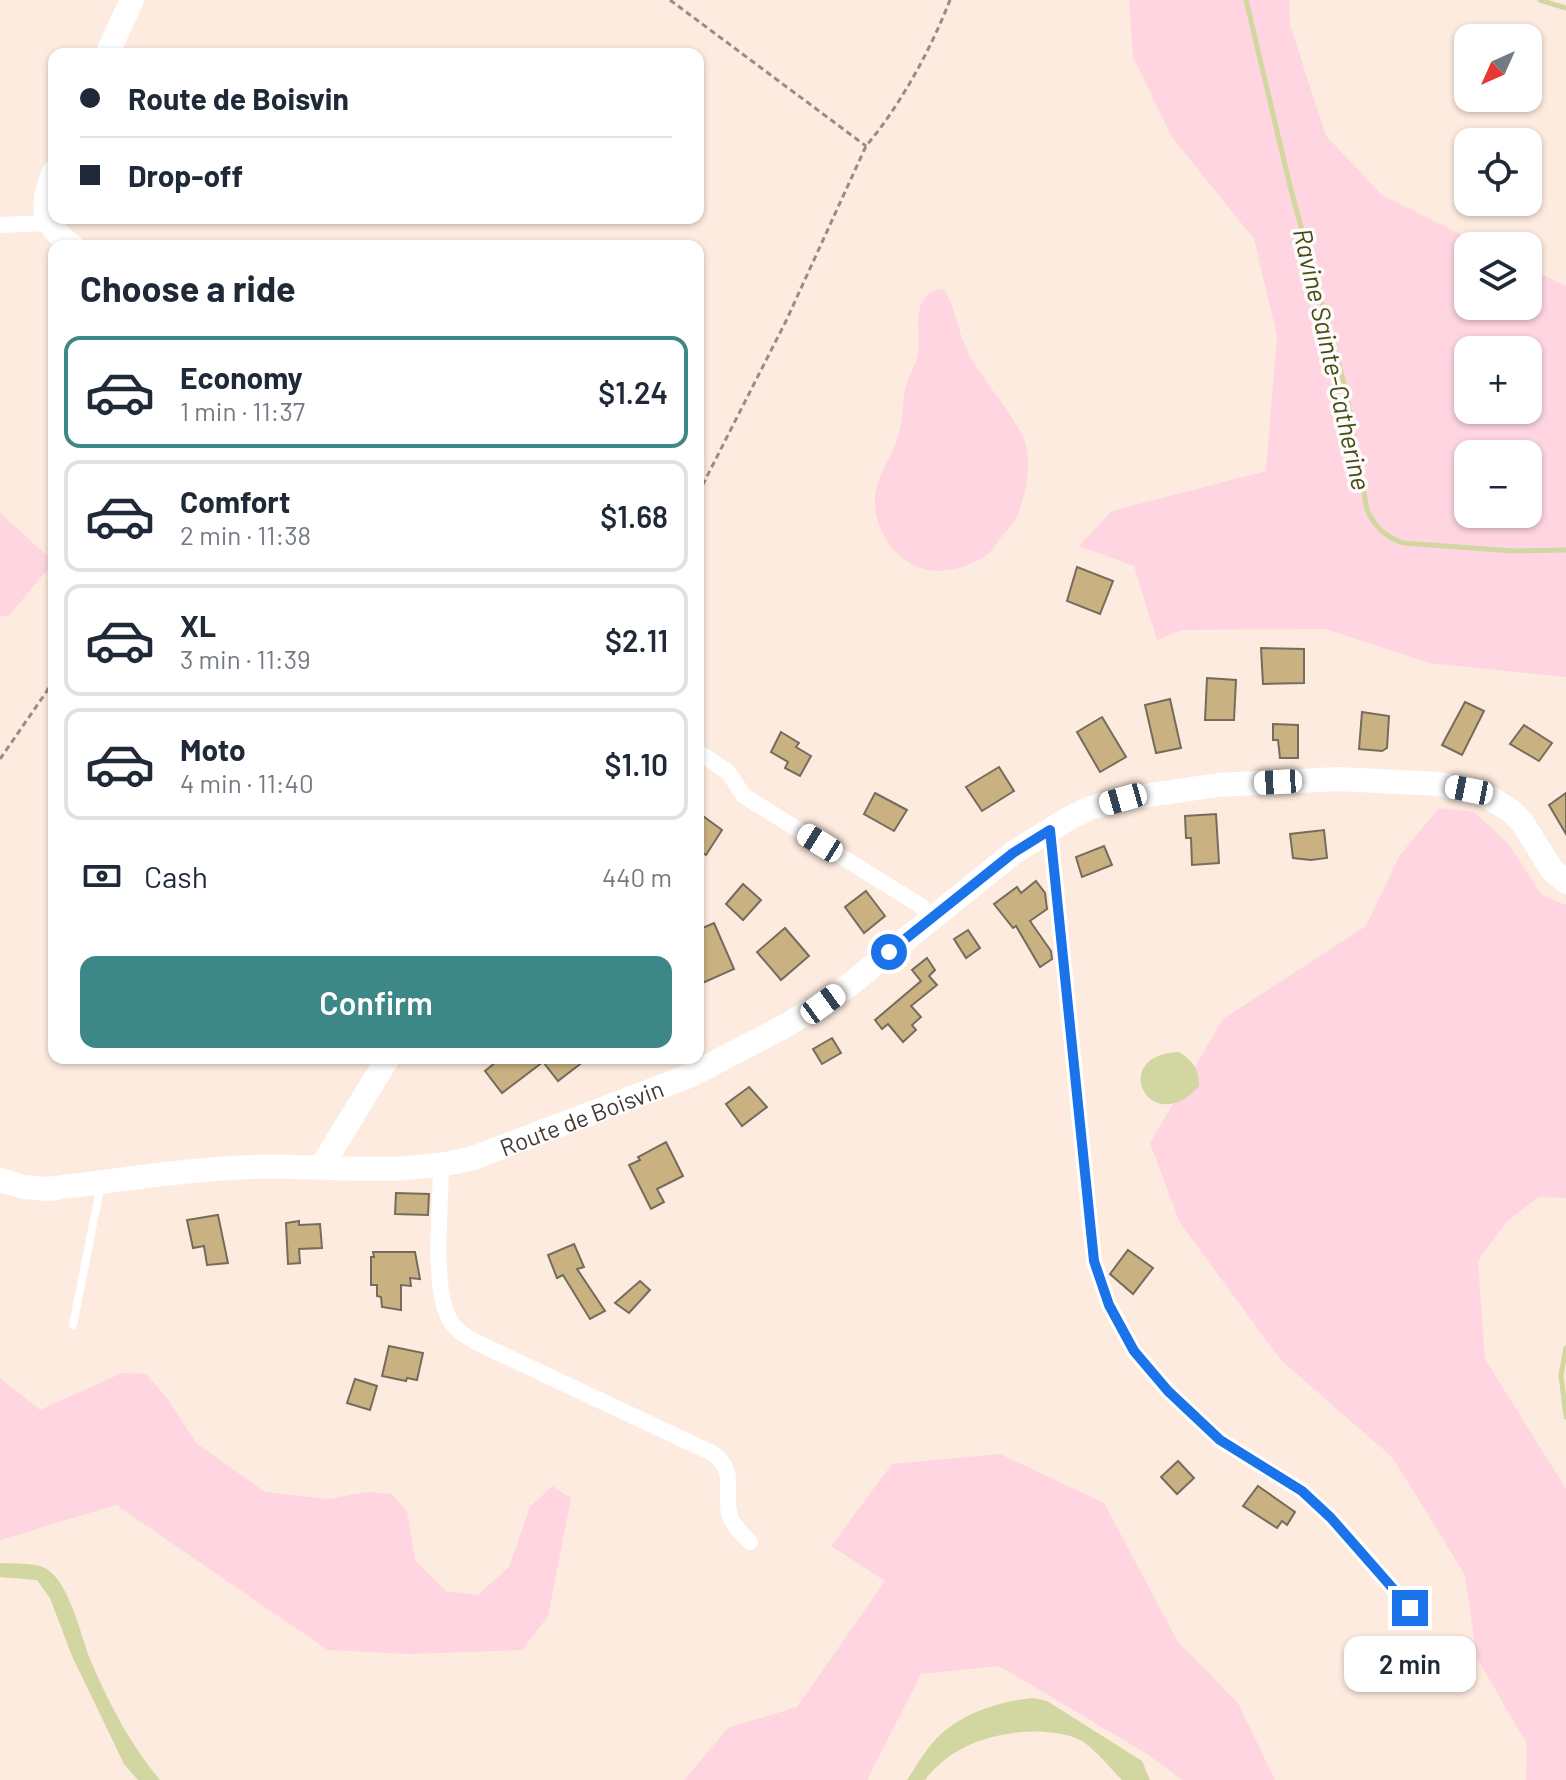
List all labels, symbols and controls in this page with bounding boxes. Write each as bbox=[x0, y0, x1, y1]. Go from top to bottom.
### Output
north arrow bbox=[1454, 24, 1542, 112]
map controls bbox=[1454, 24, 1542, 528]
text: Route de Boisvin bbox=[128, 80, 349, 116]
button: locate bbox=[1454, 128, 1542, 216]
text: Drop-off bbox=[128, 157, 243, 193]
water label: Ravine Sainte-Catherine bbox=[1288, 225, 1378, 493]
button: layers bbox=[1454, 232, 1542, 320]
text: Choose a ride bbox=[80, 266, 296, 309]
button: + bbox=[1454, 336, 1542, 424]
icon: car bbox=[84, 356, 156, 428]
text: Economy bbox=[180, 359, 303, 395]
text: $1.24 bbox=[598, 374, 668, 410]
text: 1 min · 11:37 bbox=[180, 395, 305, 426]
button: − bbox=[1454, 440, 1542, 528]
icon: car bbox=[84, 480, 156, 552]
text: Comfort bbox=[180, 483, 290, 519]
text: $1.68 bbox=[600, 498, 668, 534]
text: 2 min · 11:38 bbox=[180, 519, 311, 550]
icon: car bbox=[84, 604, 156, 676]
text: XL bbox=[180, 607, 216, 643]
text: $2.11 bbox=[605, 622, 668, 658]
text: 3 min · 11:39 bbox=[180, 643, 311, 674]
icon: car bbox=[84, 728, 156, 800]
text: Moto bbox=[180, 731, 246, 767]
text: $1.10 bbox=[605, 746, 668, 782]
text: 4 min · 11:40 bbox=[180, 767, 314, 798]
car bbox=[1253, 769, 1303, 795]
car bbox=[1443, 774, 1495, 806]
car bbox=[1097, 781, 1149, 817]
car bbox=[793, 820, 847, 866]
icon: cash bbox=[80, 854, 124, 898]
text: Cash bbox=[144, 858, 208, 894]
text: 440 m bbox=[602, 861, 672, 892]
route start bbox=[871, 934, 907, 970]
button: Confirm bbox=[80, 956, 672, 1048]
car bbox=[797, 980, 849, 1028]
street label: Route de Boisvin bbox=[495, 1073, 667, 1161]
route end bbox=[1392, 1590, 1428, 1626]
callout: 2 min bbox=[1344, 1636, 1476, 1692]
text: 2 min bbox=[1379, 1648, 1441, 1679]

